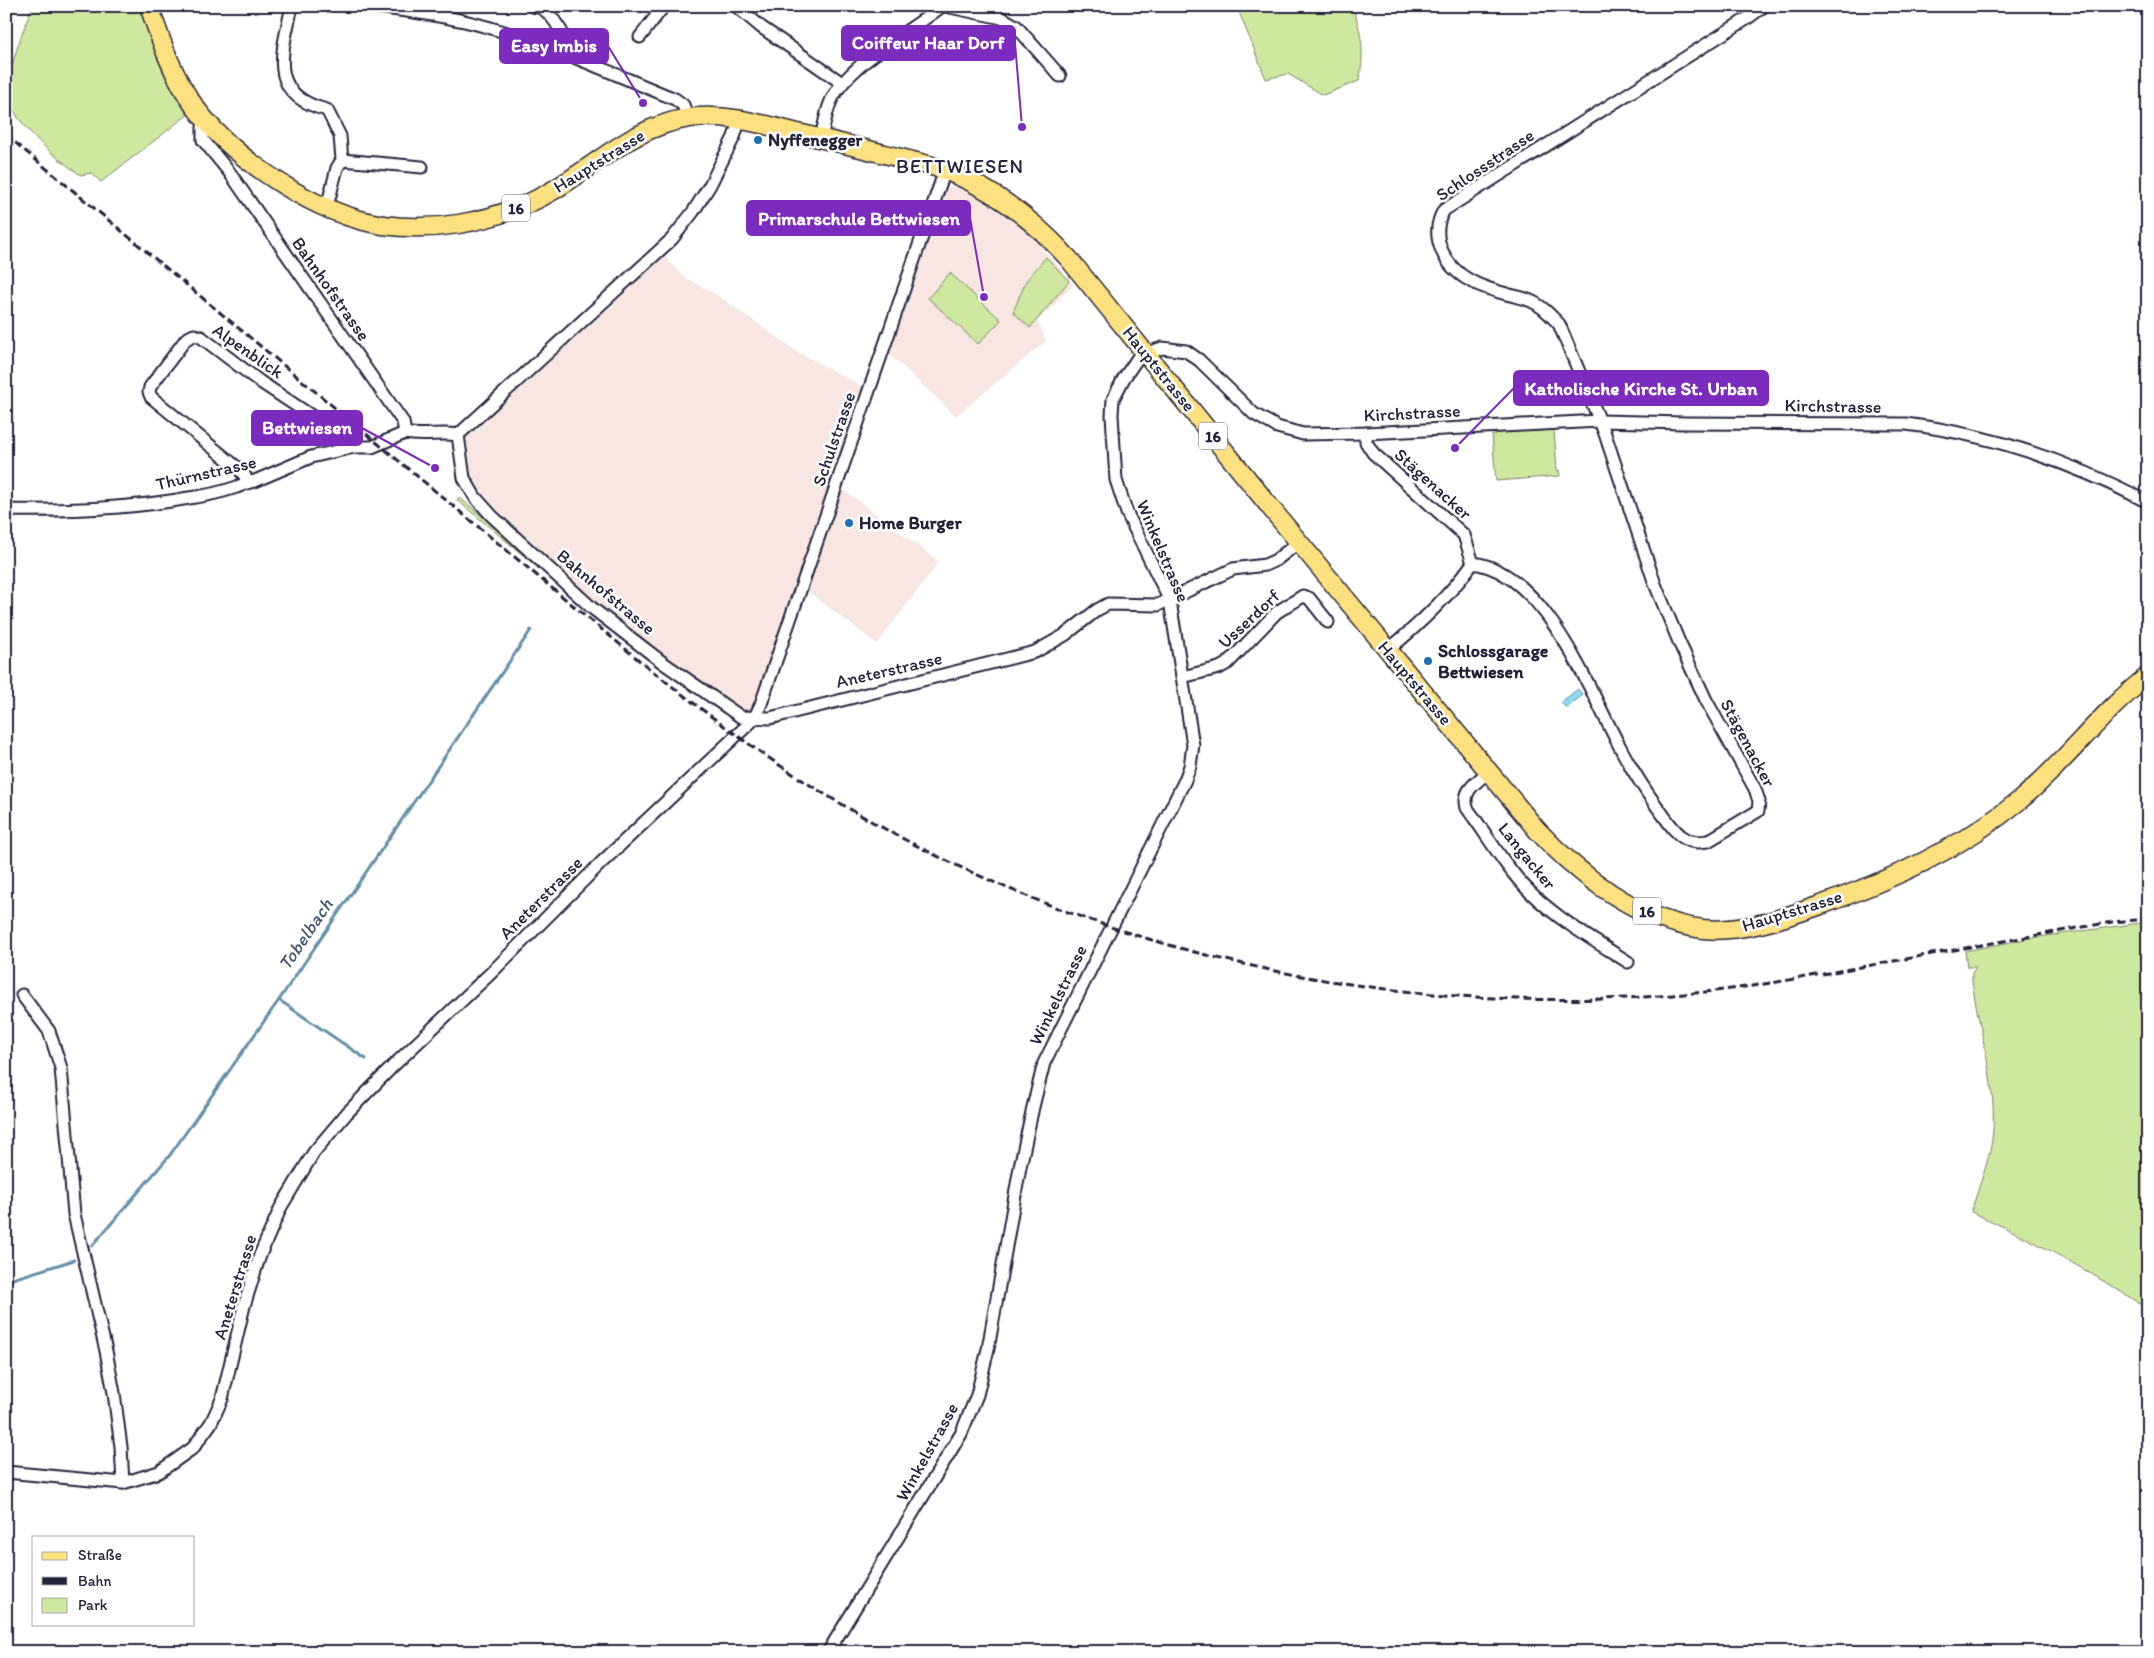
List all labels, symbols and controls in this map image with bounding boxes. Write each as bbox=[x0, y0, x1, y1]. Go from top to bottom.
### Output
callout: Coiffeur Haar Dorf bbox=[842, 26, 1015, 60]
callout: Easy Imbis bbox=[500, 29, 608, 63]
text: Coiffeur Haar Dorf bbox=[852, 31, 1005, 54]
text: Easy Imbis bbox=[511, 34, 598, 57]
street label: Hauptstrasse bbox=[549, 124, 649, 198]
street label: Schlossstrasse bbox=[1432, 124, 1538, 206]
place label: Nyffenegger bbox=[768, 129, 864, 151]
marker: Nyffenegger bbox=[752, 134, 764, 146]
district label: BETTWIESEN bbox=[896, 154, 1024, 178]
road number: 16 bbox=[502, 194, 530, 222]
callout: Primarschule Bettwiesen bbox=[747, 201, 970, 235]
text: Primarschule Bettwiesen bbox=[758, 207, 960, 230]
street label: Bahnhofstrasse bbox=[287, 233, 375, 345]
street label: Alpenblick bbox=[208, 319, 288, 384]
street label: Hauptstrasse bbox=[1118, 322, 1200, 416]
callout: Katholische Kirche St. Urban bbox=[1514, 371, 1768, 405]
text: Katholische Kirche St. Urban bbox=[1524, 377, 1758, 400]
street label: Schulstrasse bbox=[808, 389, 860, 489]
street label: Kirchstrasse bbox=[1784, 394, 1882, 418]
street label: Kirchstrasse bbox=[1363, 399, 1461, 427]
callout: Bettwiesen bbox=[252, 411, 362, 445]
text: Bettwiesen bbox=[262, 416, 352, 439]
road number: 16 bbox=[1199, 422, 1227, 450]
street label: Stägenacker bbox=[1390, 444, 1477, 525]
street label: Thürnstrasse bbox=[154, 451, 258, 495]
street label: Winkelstrasse bbox=[1132, 497, 1194, 605]
place label: Home Burger bbox=[859, 512, 962, 534]
marker: Home Burger bbox=[843, 517, 855, 529]
street label: Bahnhofstrasse bbox=[552, 544, 660, 640]
street label: Usserdorf bbox=[1214, 585, 1285, 653]
street label: Hauptstrasse bbox=[1373, 636, 1457, 730]
place label: Schlossgarage Bettwiesen bbox=[1438, 640, 1549, 683]
street label: Aneterstrasse bbox=[834, 647, 944, 693]
marker: Schlossgarage Bettwiesen bbox=[1422, 655, 1434, 667]
street label: Stägenacker bbox=[1716, 695, 1781, 792]
street label: Langacker bbox=[1493, 818, 1561, 894]
street label: Aneterstrasse bbox=[495, 852, 587, 944]
street label: Hauptstrasse bbox=[1739, 885, 1845, 937]
water label: Tobelbach bbox=[273, 894, 338, 974]
road number: 16 bbox=[1633, 898, 1661, 924]
street label: Winkelstrasse bbox=[1024, 941, 1092, 1049]
street label: Aneterstrasse bbox=[209, 1232, 261, 1342]
street label: Winkelstrasse bbox=[891, 1399, 963, 1505]
legend bbox=[32, 1536, 195, 1626]
text: Straße bbox=[78, 1546, 122, 1564]
text: Bahn bbox=[78, 1572, 112, 1590]
text: Park bbox=[78, 1596, 108, 1614]

